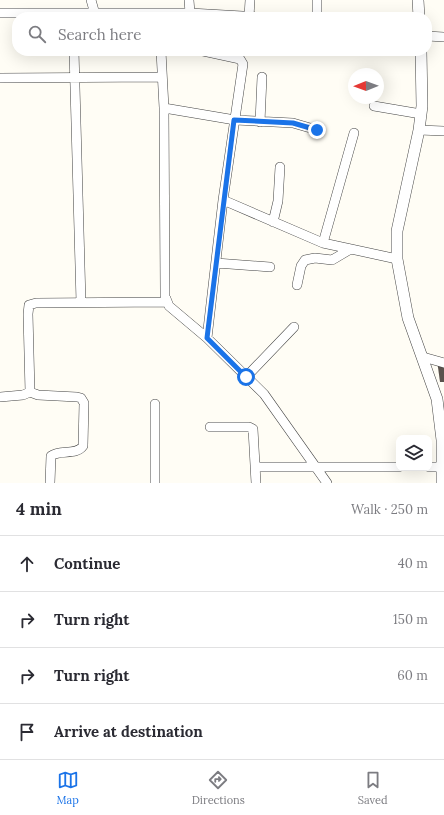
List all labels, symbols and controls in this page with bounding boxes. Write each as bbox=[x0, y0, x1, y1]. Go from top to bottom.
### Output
search box bbox=[12, 12, 432, 56]
icon: search bbox=[26, 23, 48, 45]
text: Search here bbox=[58, 25, 141, 44]
north arrow bbox=[348, 68, 384, 104]
route end bbox=[308, 121, 326, 139]
route start bbox=[237, 368, 255, 386]
map controls bbox=[396, 435, 432, 471]
button: layers bbox=[396, 435, 432, 471]
text: 4 min bbox=[16, 498, 62, 520]
text: Walk · 250 m bbox=[351, 501, 428, 518]
icon: ahead bbox=[16, 553, 38, 575]
text: Continue bbox=[54, 554, 120, 573]
text: 40 m bbox=[398, 555, 428, 572]
icon: right bbox=[16, 609, 38, 631]
text: Turn right bbox=[54, 610, 130, 629]
text: 150 m bbox=[393, 611, 428, 628]
icon: right bbox=[16, 665, 38, 687]
text: Turn right bbox=[54, 666, 130, 685]
text: 60 m bbox=[397, 667, 428, 684]
icon: arrive bbox=[16, 721, 38, 743]
text: Arrive at destination bbox=[54, 722, 203, 741]
tab: Map bbox=[56, 769, 79, 807]
tab: Directions bbox=[192, 769, 245, 807]
tab: Saved bbox=[358, 769, 388, 807]

